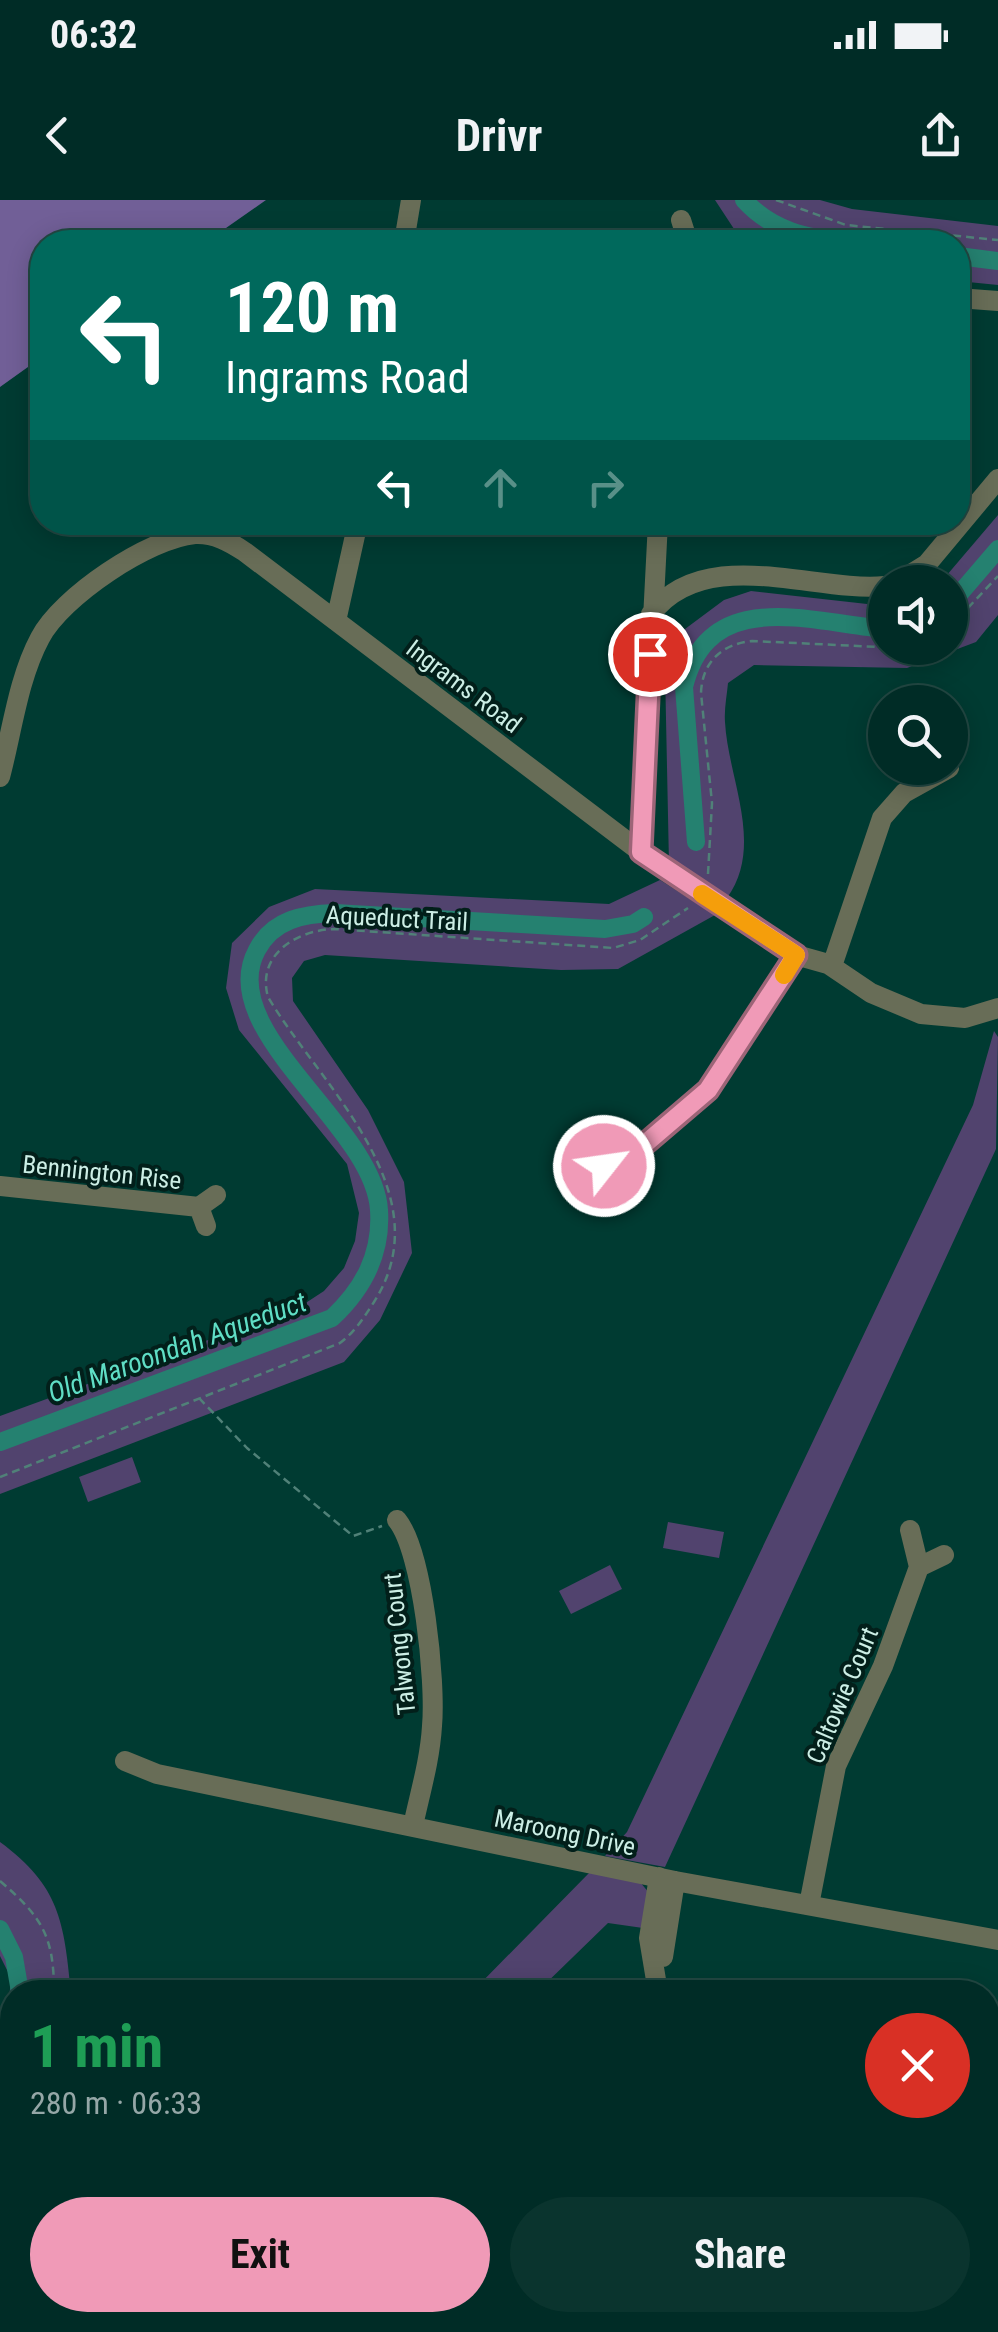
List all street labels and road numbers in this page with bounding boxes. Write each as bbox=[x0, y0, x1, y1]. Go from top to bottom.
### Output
street label: Ingrams Road bbox=[401, 634, 527, 739]
street label: Aqueduct Trail bbox=[325, 900, 469, 937]
street label: Bennington Rise bbox=[21, 1150, 183, 1195]
street label: Talwong Court bbox=[378, 1571, 421, 1716]
street label: Caltowie Court bbox=[801, 1623, 884, 1768]
street label: Maroong Drive bbox=[492, 1803, 638, 1862]

